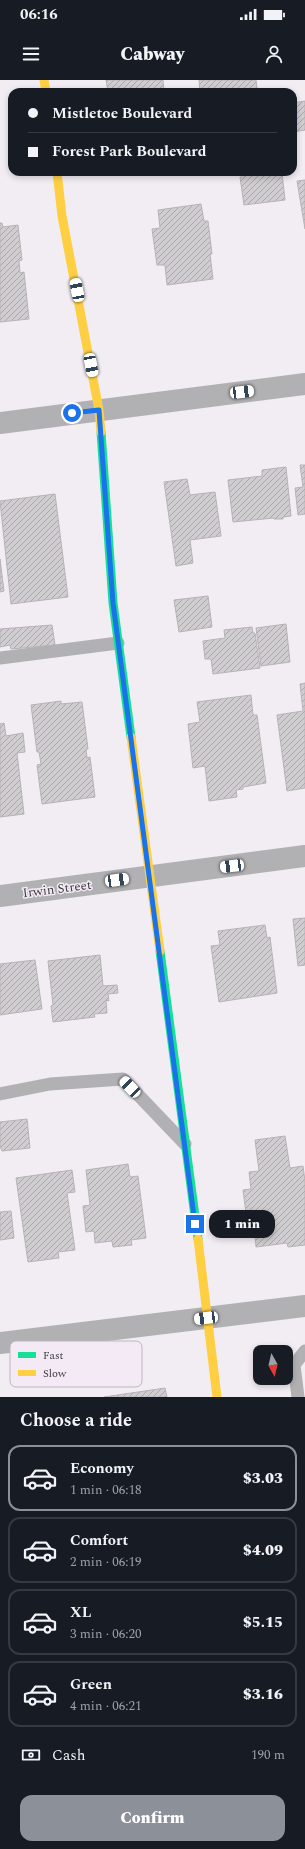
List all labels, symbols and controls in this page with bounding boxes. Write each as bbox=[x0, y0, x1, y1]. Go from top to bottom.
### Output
text: 06:16 bbox=[20, 3, 58, 26]
text: Cabway bbox=[121, 41, 184, 68]
icon: menu bbox=[20, 43, 42, 65]
icon: person bbox=[263, 43, 285, 65]
text: Mistletoe Boulevard bbox=[52, 102, 192, 125]
text: Forest Park Boulevard bbox=[52, 140, 207, 163]
car bbox=[69, 277, 85, 303]
car bbox=[83, 352, 99, 378]
car bbox=[229, 385, 255, 399]
route start bbox=[63, 404, 81, 422]
car bbox=[219, 859, 245, 873]
car bbox=[104, 872, 130, 888]
street label: Irwin Street bbox=[22, 875, 93, 903]
car bbox=[117, 1074, 143, 1100]
callout: 1 min bbox=[209, 1210, 275, 1238]
text: 1 min bbox=[224, 1214, 260, 1234]
route end bbox=[186, 1215, 204, 1233]
car bbox=[193, 1311, 219, 1325]
legend bbox=[10, 1341, 142, 1387]
north arrow bbox=[253, 1345, 293, 1385]
map controls bbox=[253, 1345, 293, 1385]
text: Fast bbox=[43, 1347, 64, 1364]
text: Slow bbox=[43, 1365, 67, 1382]
text: Choose a ride bbox=[20, 1407, 132, 1434]
text: Economy bbox=[70, 1457, 134, 1480]
icon: car bbox=[22, 1460, 58, 1496]
text: $3.03 bbox=[243, 1467, 283, 1490]
text: 1 min · 06:18 bbox=[70, 1480, 142, 1500]
text: Comfort bbox=[70, 1529, 128, 1552]
icon: car bbox=[22, 1532, 58, 1568]
text: $4.09 bbox=[243, 1539, 283, 1562]
text: 2 min · 06:19 bbox=[70, 1552, 142, 1572]
text: XL bbox=[70, 1601, 91, 1624]
icon: car bbox=[22, 1604, 58, 1640]
text: $5.15 bbox=[243, 1611, 283, 1634]
text: 3 min · 06:20 bbox=[70, 1624, 142, 1644]
text: Green bbox=[70, 1673, 112, 1696]
icon: car bbox=[22, 1676, 58, 1712]
text: $3.16 bbox=[243, 1683, 283, 1706]
text: 4 min · 06:21 bbox=[70, 1696, 142, 1716]
icon: cash bbox=[20, 1744, 42, 1766]
text: Cash bbox=[52, 1744, 85, 1767]
text: 190 m bbox=[251, 1745, 285, 1765]
button: Confirm bbox=[20, 1795, 285, 1841]

